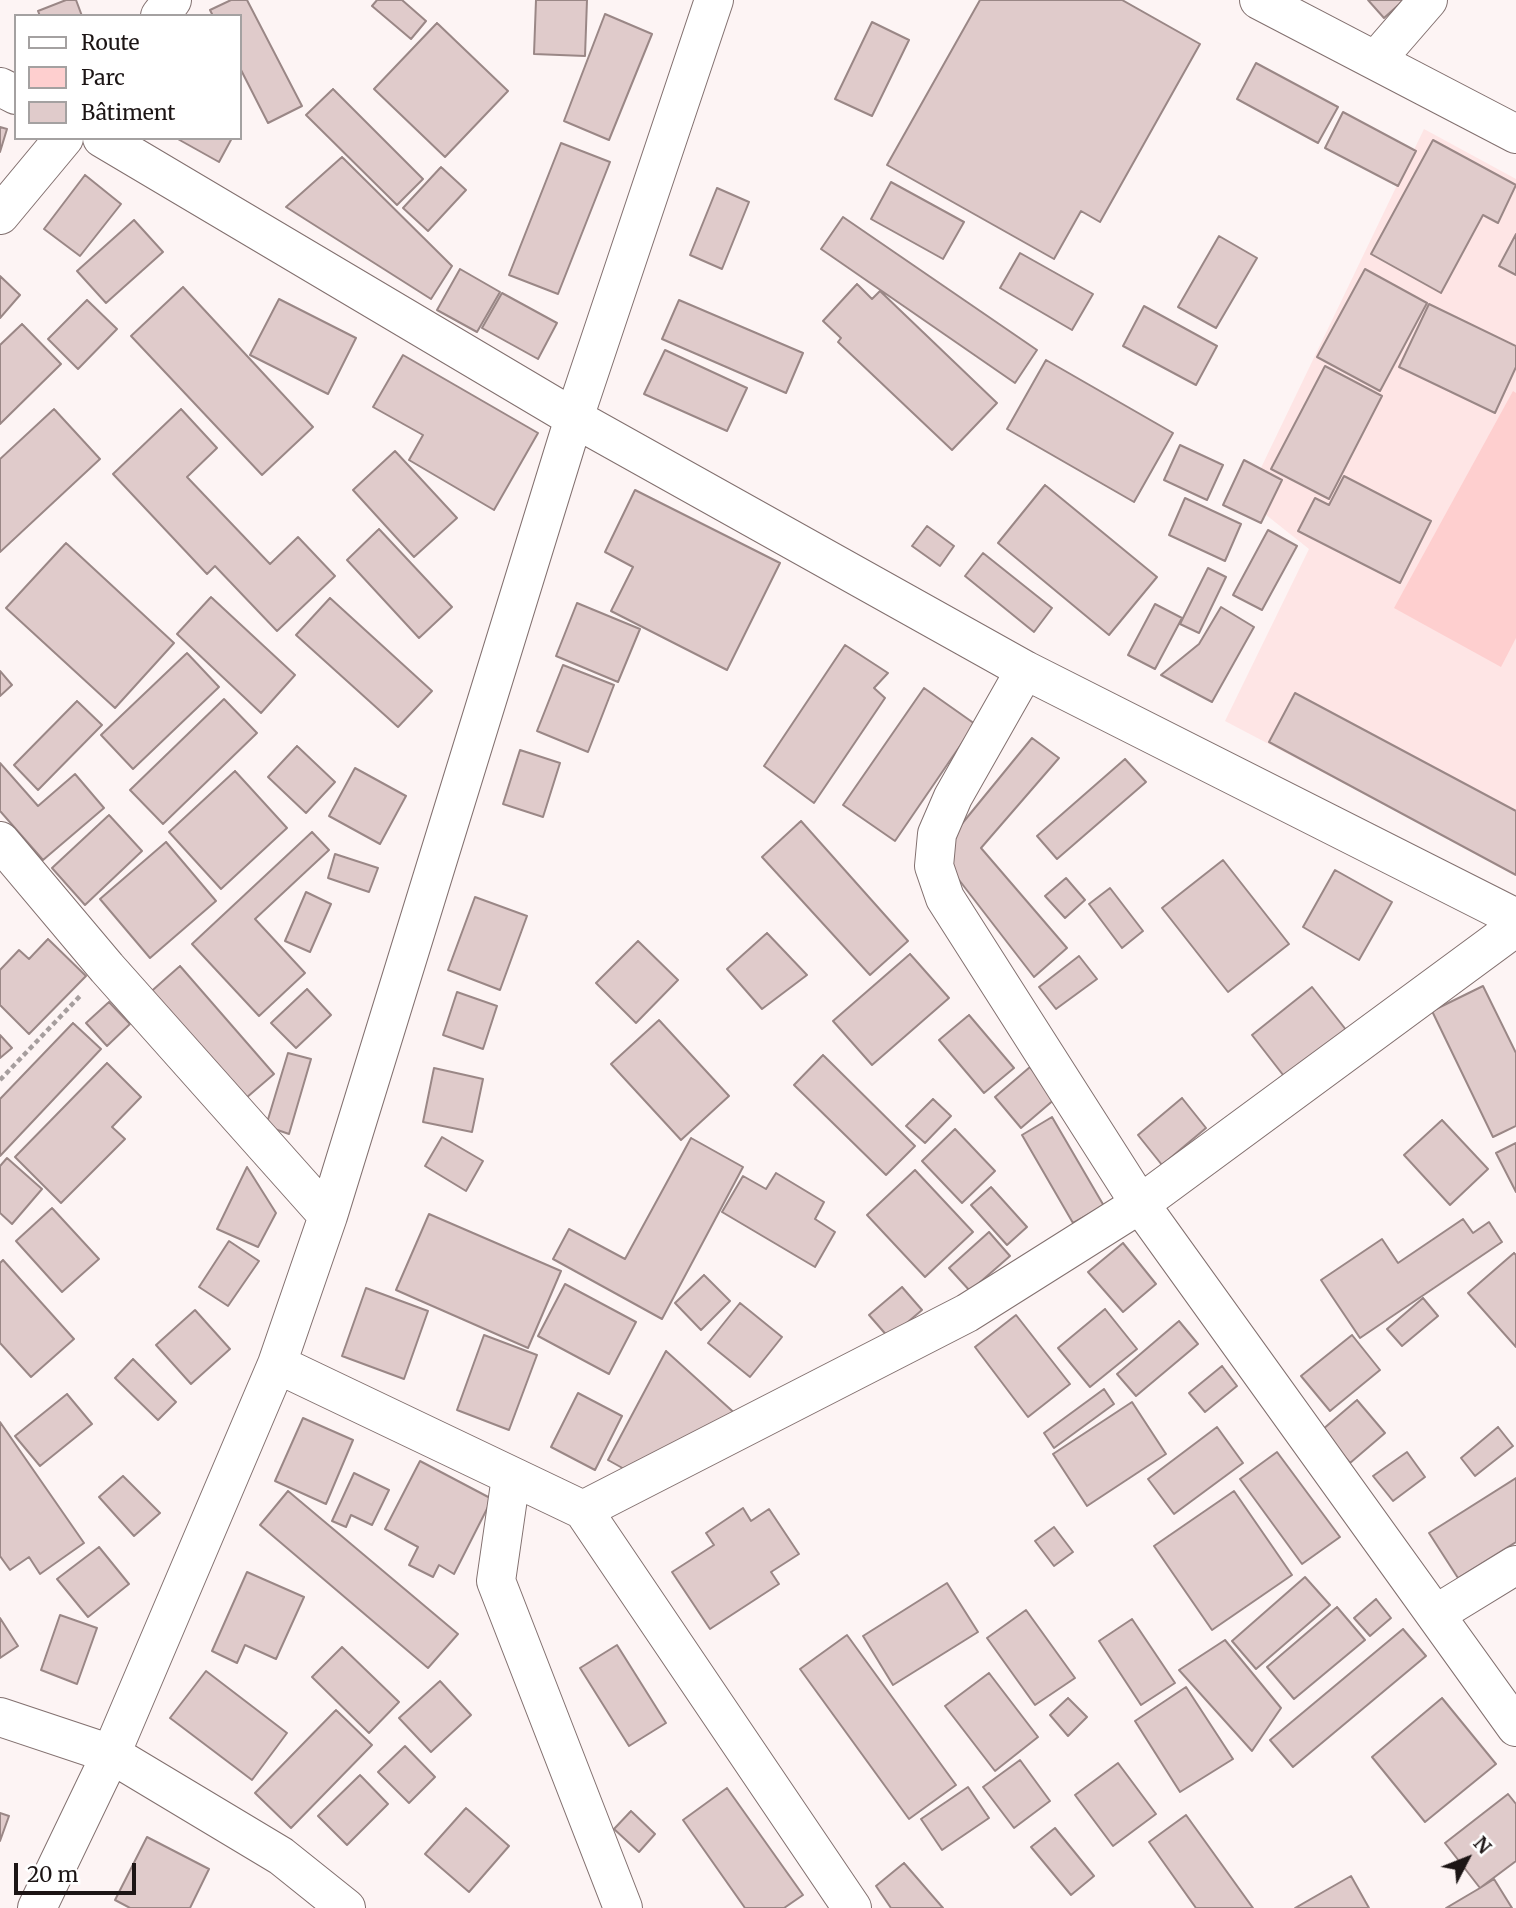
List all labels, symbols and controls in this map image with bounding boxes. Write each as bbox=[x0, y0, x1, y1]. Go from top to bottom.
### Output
legend bbox=[14, 14, 242, 140]
text: Route bbox=[81, 29, 139, 56]
text: Parc bbox=[81, 64, 125, 91]
text: Bâtiment bbox=[81, 99, 175, 126]
north arrow bbox=[1432, 1824, 1502, 1894]
text: N bbox=[1469, 1831, 1497, 1859]
scale bar bbox=[18, 1848, 140, 1892]
text: 20 m bbox=[27, 1861, 78, 1888]

